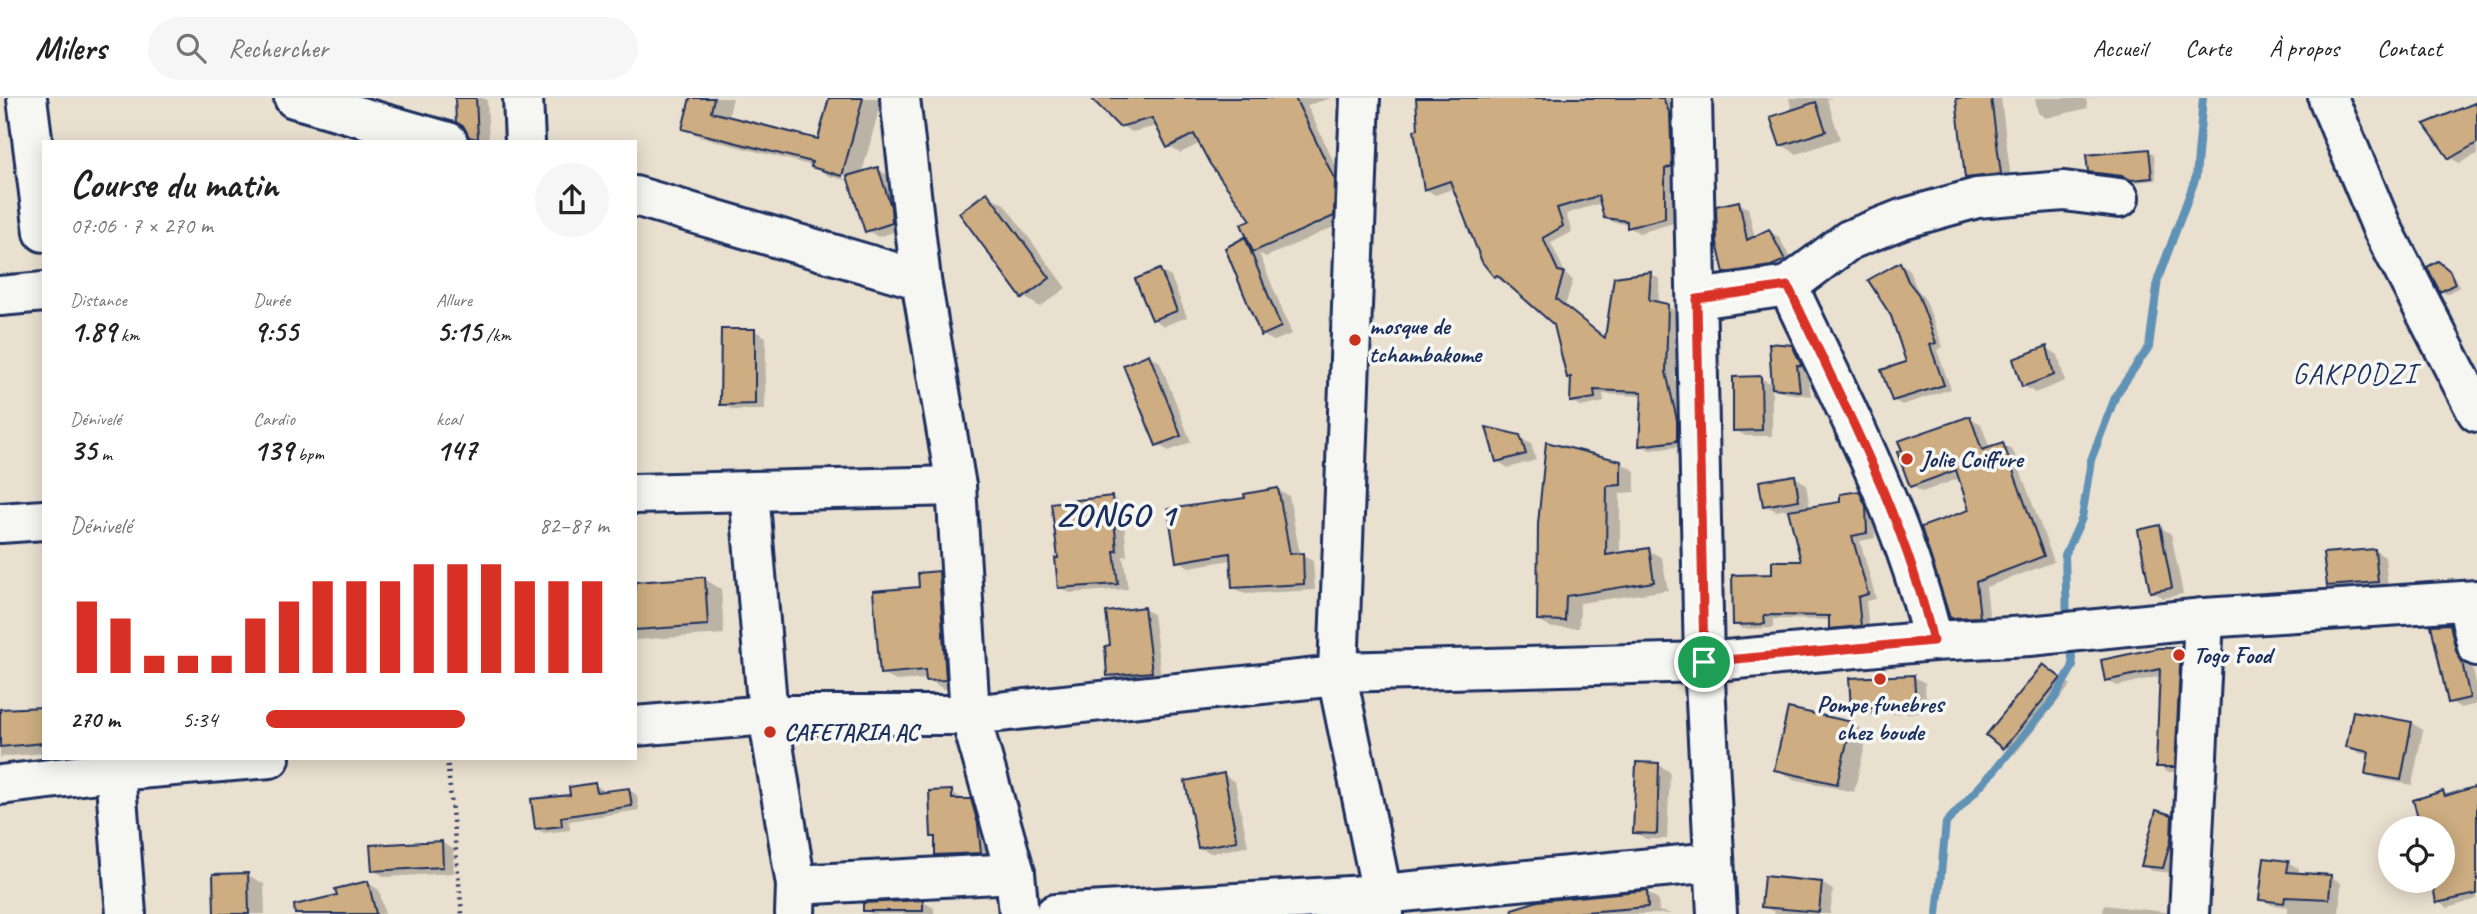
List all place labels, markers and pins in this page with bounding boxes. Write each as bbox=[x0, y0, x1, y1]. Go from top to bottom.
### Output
place label: mosque de tchambakome bbox=[1369, 311, 1483, 369]
marker: mosque de tchambakome bbox=[1347, 332, 1363, 348]
place label: Jolie Coiffure bbox=[1919, 444, 2025, 474]
marker: Jolie Coiffure bbox=[1899, 451, 1915, 467]
pin bbox=[1674, 632, 1734, 692]
place label: Togo Food bbox=[2193, 640, 2276, 670]
marker: Togo Food bbox=[2171, 647, 2187, 663]
marker: Pompe funebres chez boude bbox=[1872, 671, 1888, 687]
place label: Pompe funebres chez boude bbox=[1817, 689, 1946, 747]
place label: CAFETARIA AC bbox=[784, 717, 922, 747]
marker: CAFETARIA AC bbox=[762, 724, 778, 740]

